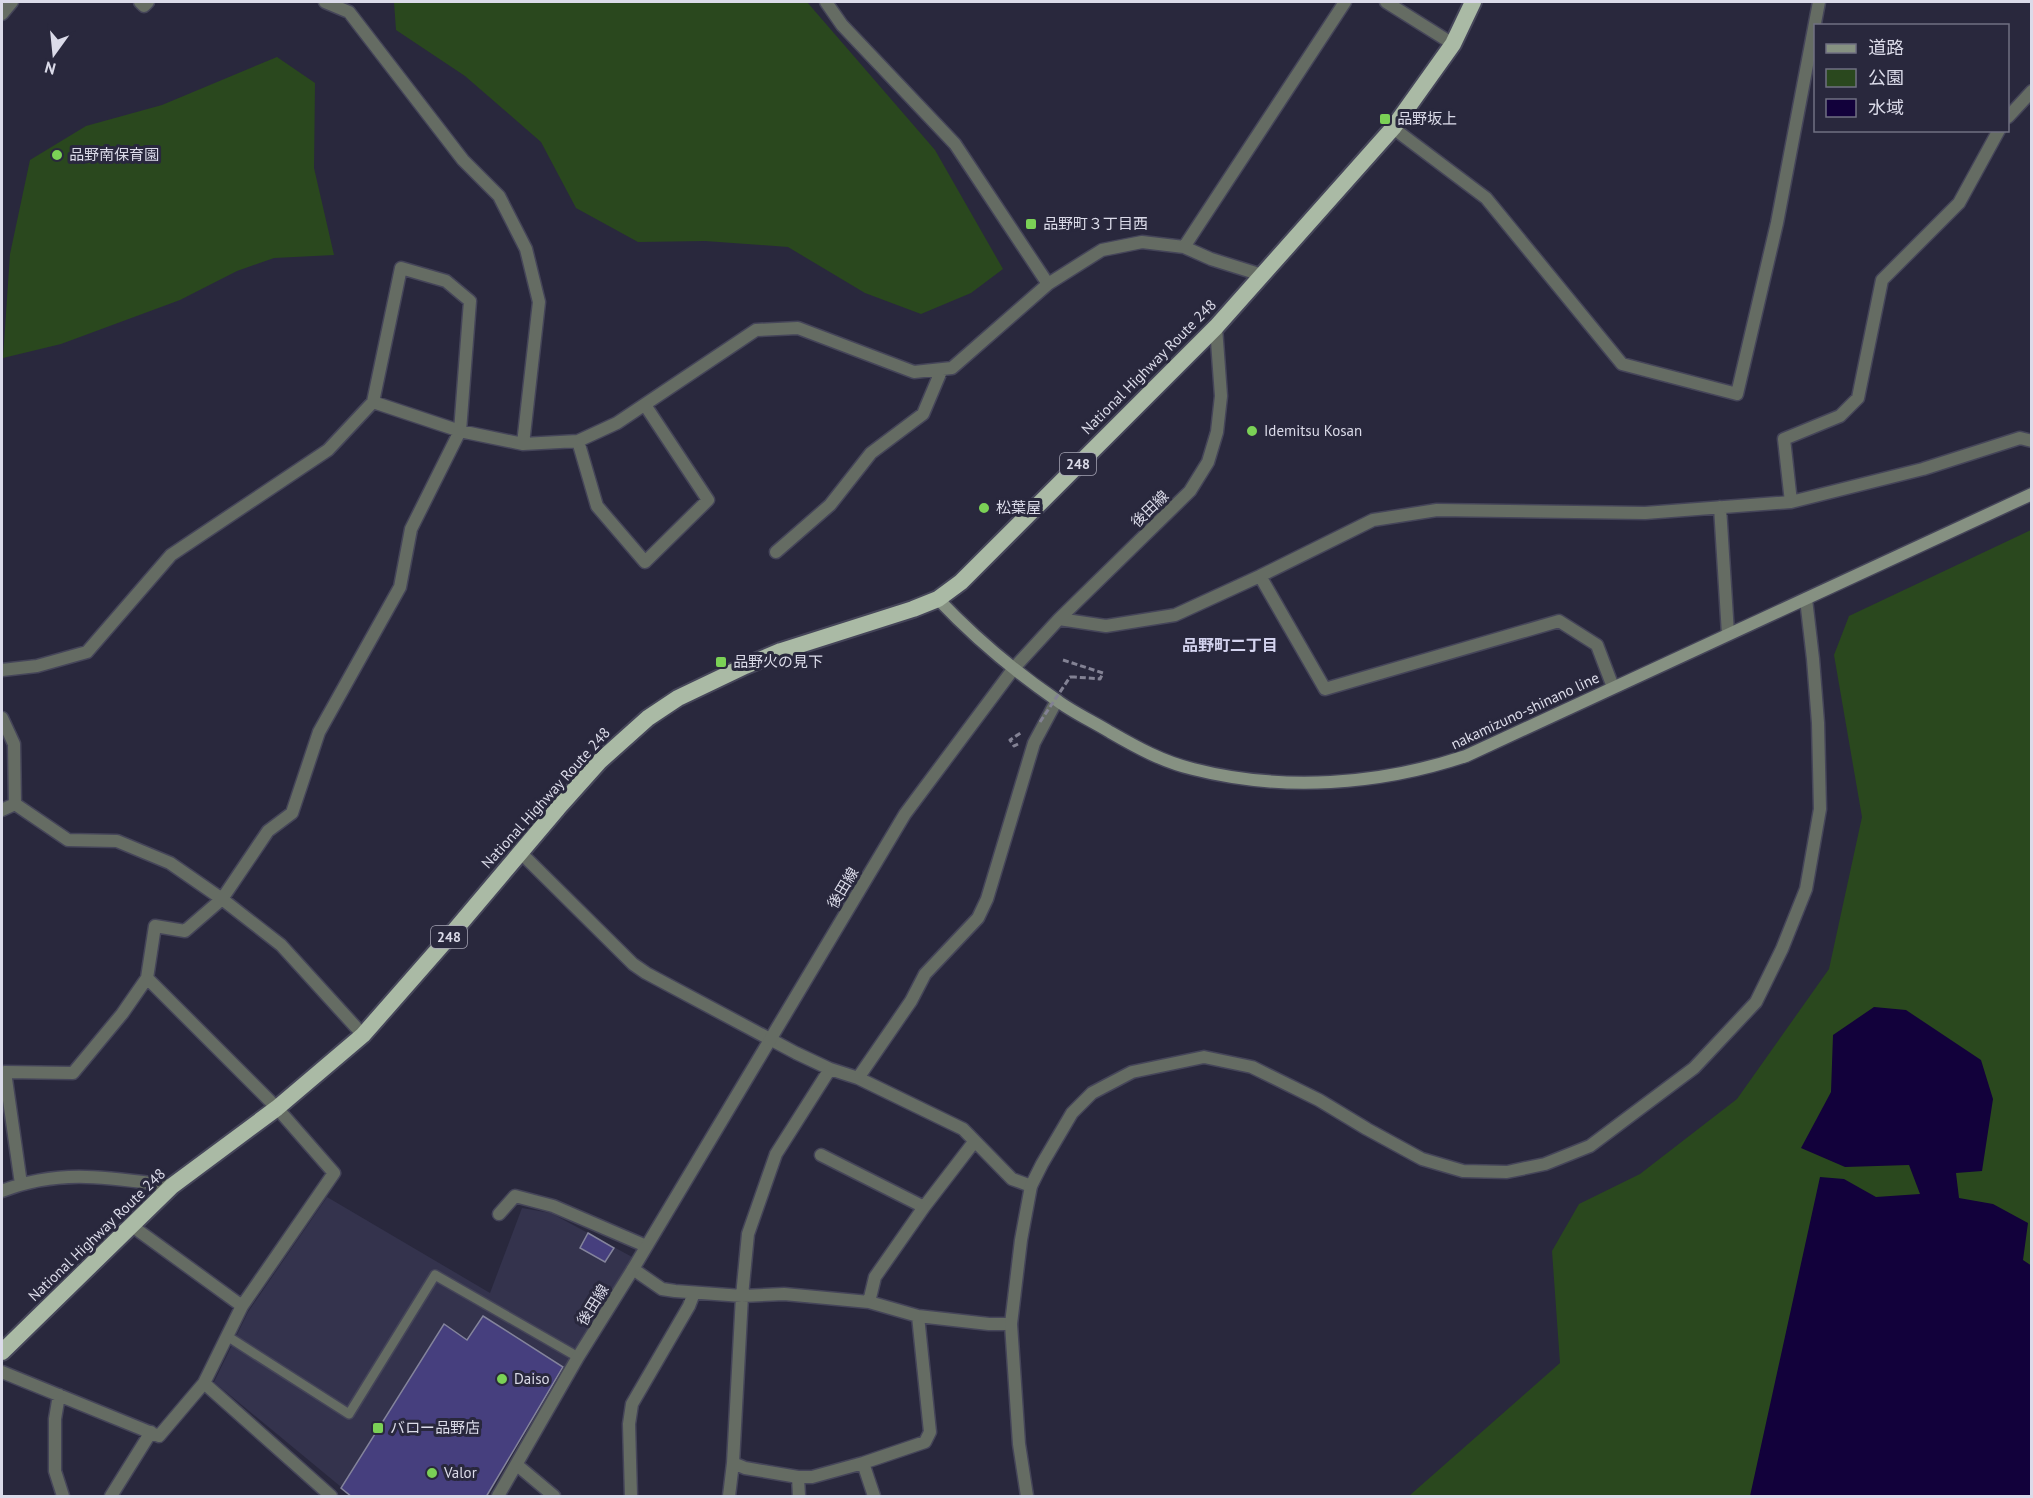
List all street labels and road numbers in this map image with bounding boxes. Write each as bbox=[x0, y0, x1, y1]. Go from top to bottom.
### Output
street label: National Highway Route 248 bbox=[1077, 295, 1220, 438]
road number: 248 bbox=[1060, 453, 1096, 475]
street label: 後田線 bbox=[1127, 486, 1172, 531]
street label: nakamizuno-shinano line bbox=[1448, 668, 1602, 753]
street label: National Highway Route 248 bbox=[477, 723, 614, 872]
street label: 後田線 bbox=[823, 864, 862, 912]
road number: 248 bbox=[431, 926, 467, 948]
street label: National Highway Route 248 bbox=[24, 1164, 169, 1305]
street label: 後田線 bbox=[573, 1281, 613, 1329]

